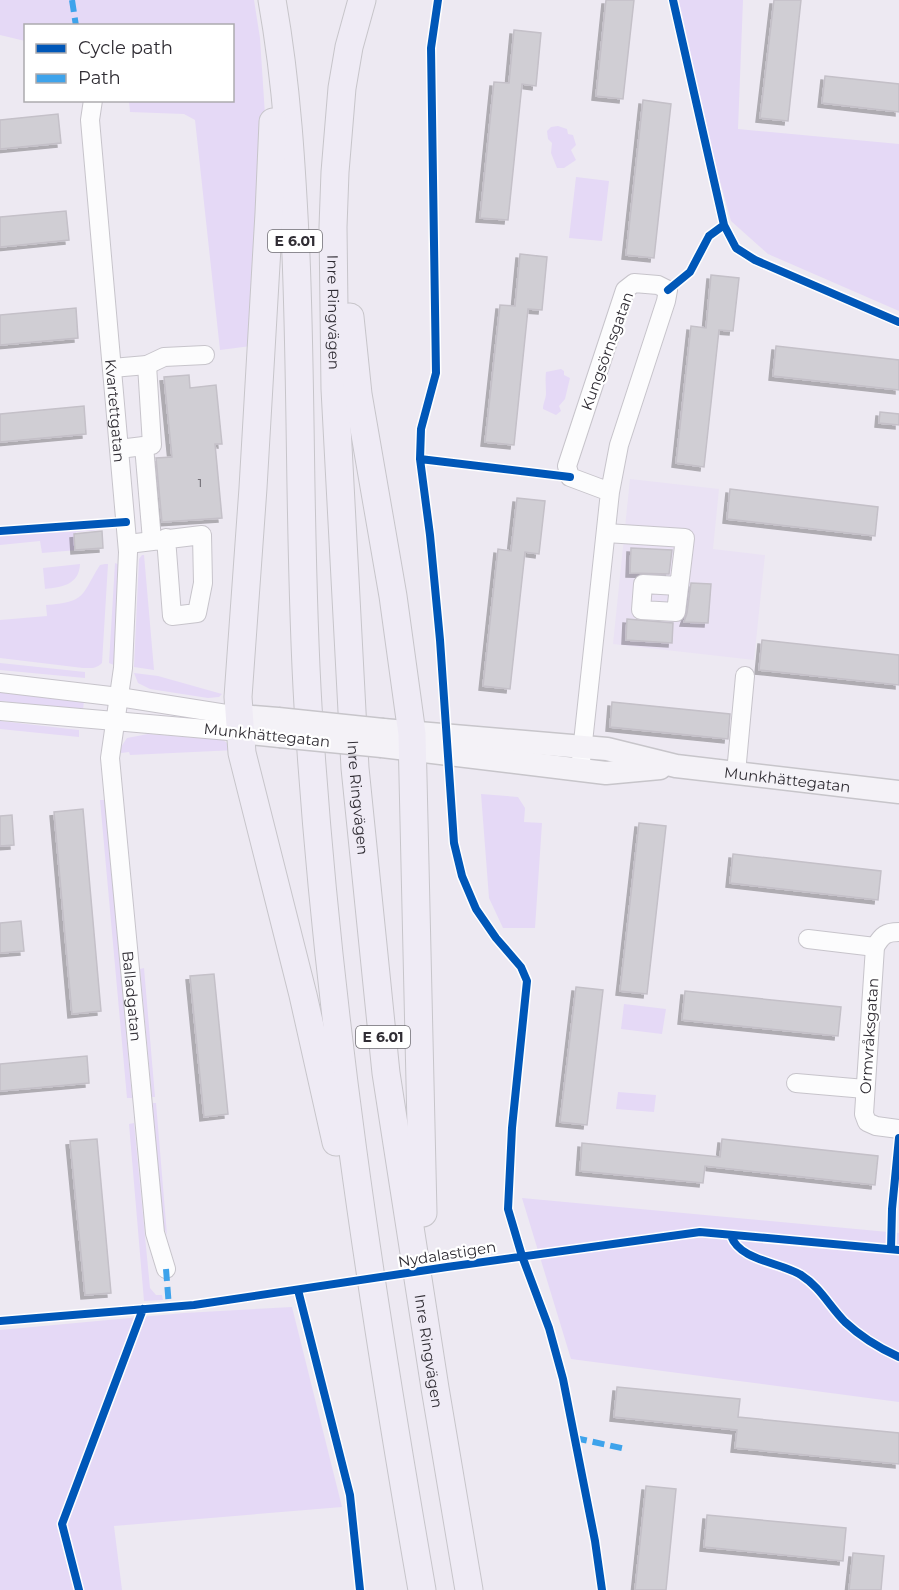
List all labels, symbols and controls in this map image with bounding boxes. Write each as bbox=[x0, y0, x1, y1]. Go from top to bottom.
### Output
legend bbox=[24, 24, 234, 102]
text: Cycle path bbox=[78, 37, 173, 59]
text: Path bbox=[78, 67, 121, 89]
road number: E 6.01 bbox=[268, 230, 322, 252]
street label: Inre Ringvägen bbox=[324, 255, 344, 370]
street label: Kungsörnsgatan bbox=[577, 289, 637, 413]
street label: Kvartettgatan bbox=[102, 358, 130, 463]
house number: 1 bbox=[198, 475, 202, 490]
street label: Munkhättegatan bbox=[203, 719, 331, 751]
street label: Inre Ringvägen bbox=[344, 740, 373, 856]
street label: Munkhättegatan bbox=[723, 762, 852, 796]
street label: Balladgatan bbox=[119, 950, 146, 1042]
street label: Ormvråksgatan bbox=[855, 977, 883, 1095]
road number: E 6.01 bbox=[356, 1026, 410, 1048]
street label: Nydalastigen bbox=[397, 1237, 497, 1271]
street label: Inre Ringvägen bbox=[411, 1293, 448, 1409]

